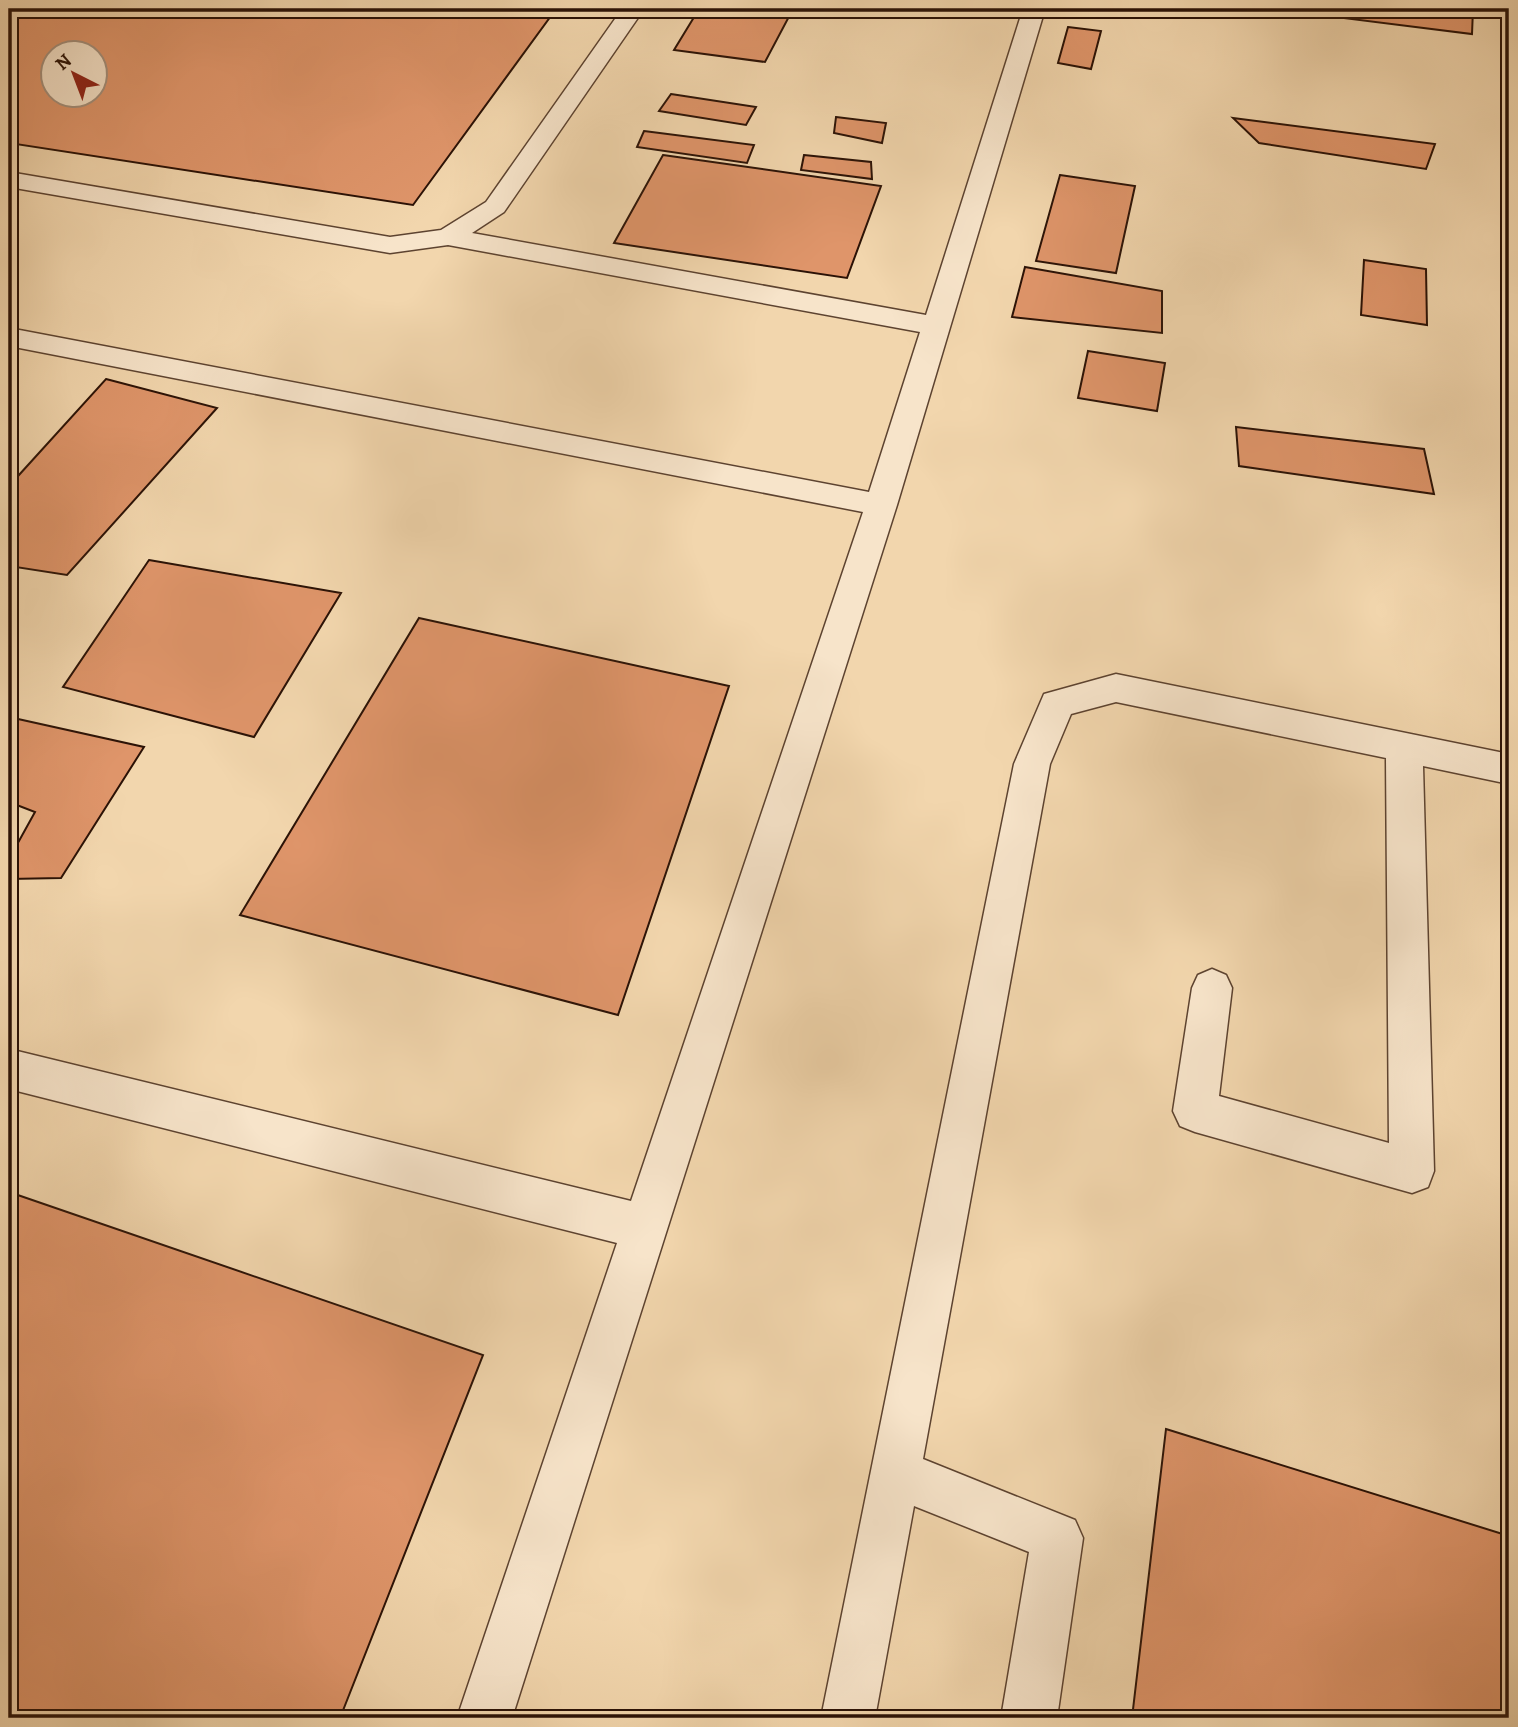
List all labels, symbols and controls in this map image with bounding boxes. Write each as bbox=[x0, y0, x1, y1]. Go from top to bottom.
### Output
north arrow bbox=[38, 38, 108, 108]
text: N bbox=[49, 48, 77, 76]

